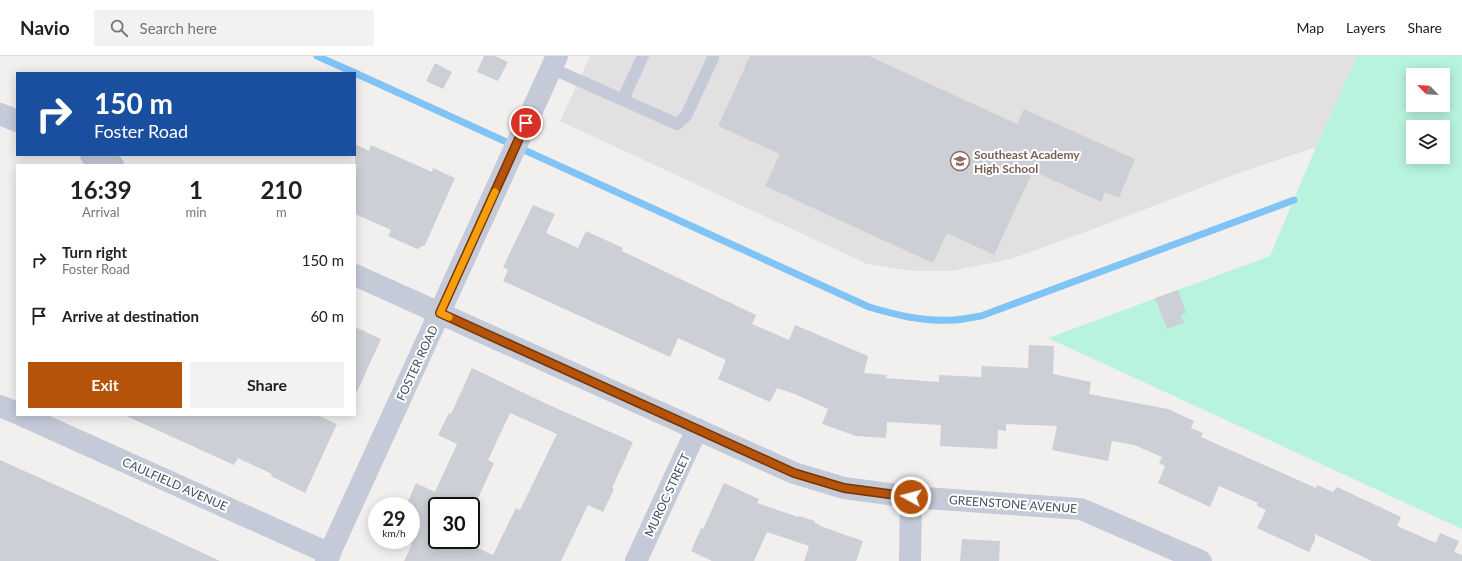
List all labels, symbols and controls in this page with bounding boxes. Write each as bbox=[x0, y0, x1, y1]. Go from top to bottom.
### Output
search box bbox=[94, 10, 374, 46]
text: Navio bbox=[20, 16, 70, 39]
icon: search bbox=[108, 17, 130, 39]
text: Search here bbox=[140, 19, 217, 37]
text: Map bbox=[1296, 19, 1324, 36]
text: Layers bbox=[1346, 19, 1386, 36]
text: Share bbox=[1408, 19, 1442, 36]
north arrow bbox=[1406, 68, 1450, 112]
map controls bbox=[1406, 68, 1450, 164]
text: 150 m bbox=[94, 86, 173, 120]
icon: right bbox=[28, 88, 80, 140]
pin bbox=[509, 106, 543, 140]
icon: arrive bbox=[515, 112, 537, 134]
text: Foster Road bbox=[94, 120, 188, 142]
button: layers bbox=[1406, 120, 1450, 164]
place label: Southeast Academy High School bbox=[974, 147, 1080, 176]
school or university icon: Southeast Academy High School bbox=[949, 150, 971, 172]
text: 16:39 bbox=[70, 175, 132, 204]
text: 1 bbox=[189, 175, 203, 204]
text: 210 bbox=[260, 175, 302, 204]
text: Arrival bbox=[82, 204, 119, 220]
text: min bbox=[186, 204, 207, 220]
text: m bbox=[276, 204, 287, 220]
text: Turn right bbox=[62, 243, 127, 261]
icon: right bbox=[28, 249, 50, 271]
text: 150 m bbox=[302, 251, 344, 269]
text: Foster Road bbox=[62, 261, 130, 277]
icon: arrive bbox=[28, 305, 50, 327]
text: Arrive at destination bbox=[62, 307, 199, 325]
text: 60 m bbox=[310, 307, 344, 325]
street label: FOSTER ROAD bbox=[393, 323, 441, 403]
button: Exit bbox=[28, 362, 182, 408]
button: Share bbox=[190, 362, 344, 408]
street label: MUROC STREET bbox=[641, 451, 693, 539]
street label: CAULFIELD AVENUE bbox=[120, 454, 230, 514]
position arrow bbox=[890, 476, 932, 518]
street label: GREENSTONE AVENUE bbox=[948, 492, 1078, 516]
speed limit sign: 30 bbox=[428, 497, 480, 549]
text: 29 bbox=[382, 506, 406, 530]
text: km/h bbox=[382, 527, 406, 539]

